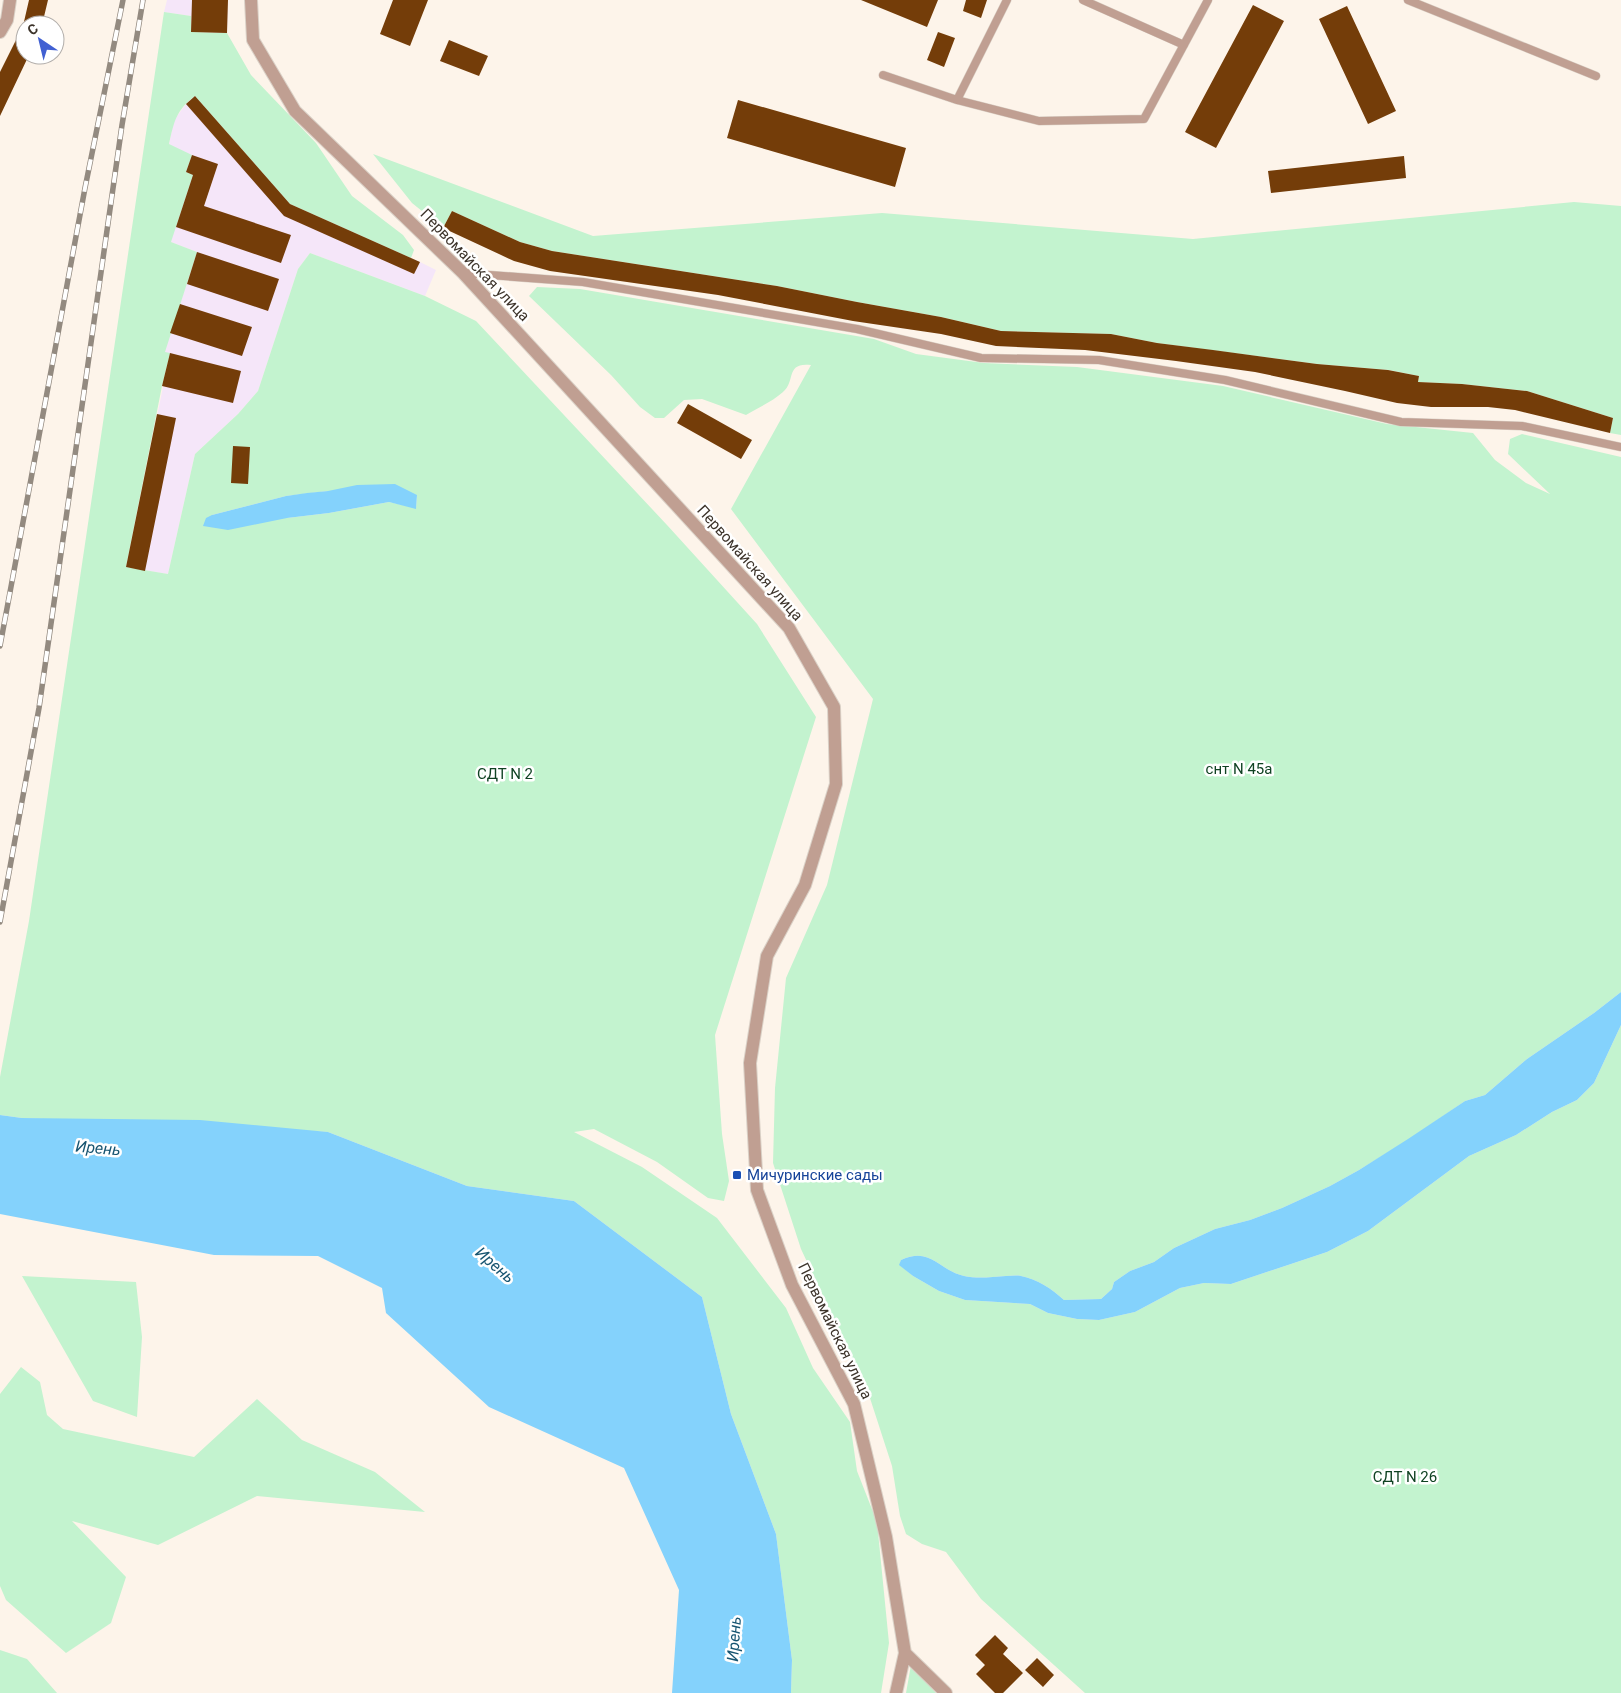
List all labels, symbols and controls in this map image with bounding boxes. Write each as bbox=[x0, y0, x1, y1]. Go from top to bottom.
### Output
north arrow bbox=[15, 15, 65, 65]
text: С bbox=[24, 20, 41, 39]
street label: Первомайская улица bbox=[417, 205, 533, 325]
street label: Первомайская улица bbox=[693, 501, 807, 625]
park label: снт N 45а bbox=[1206, 760, 1272, 778]
park label: СДТ N 2 bbox=[477, 765, 533, 783]
water label: Ирень bbox=[75, 1137, 121, 1159]
place label: Мичуринские сады bbox=[747, 1166, 883, 1184]
marker: Мичуринские сады bbox=[731, 1169, 743, 1181]
water label: Ирень bbox=[472, 1243, 518, 1287]
street label: Первомайская улица bbox=[794, 1260, 876, 1402]
park label: СДТ N 26 bbox=[1373, 1468, 1437, 1486]
water label: Ирень bbox=[723, 1616, 745, 1662]

